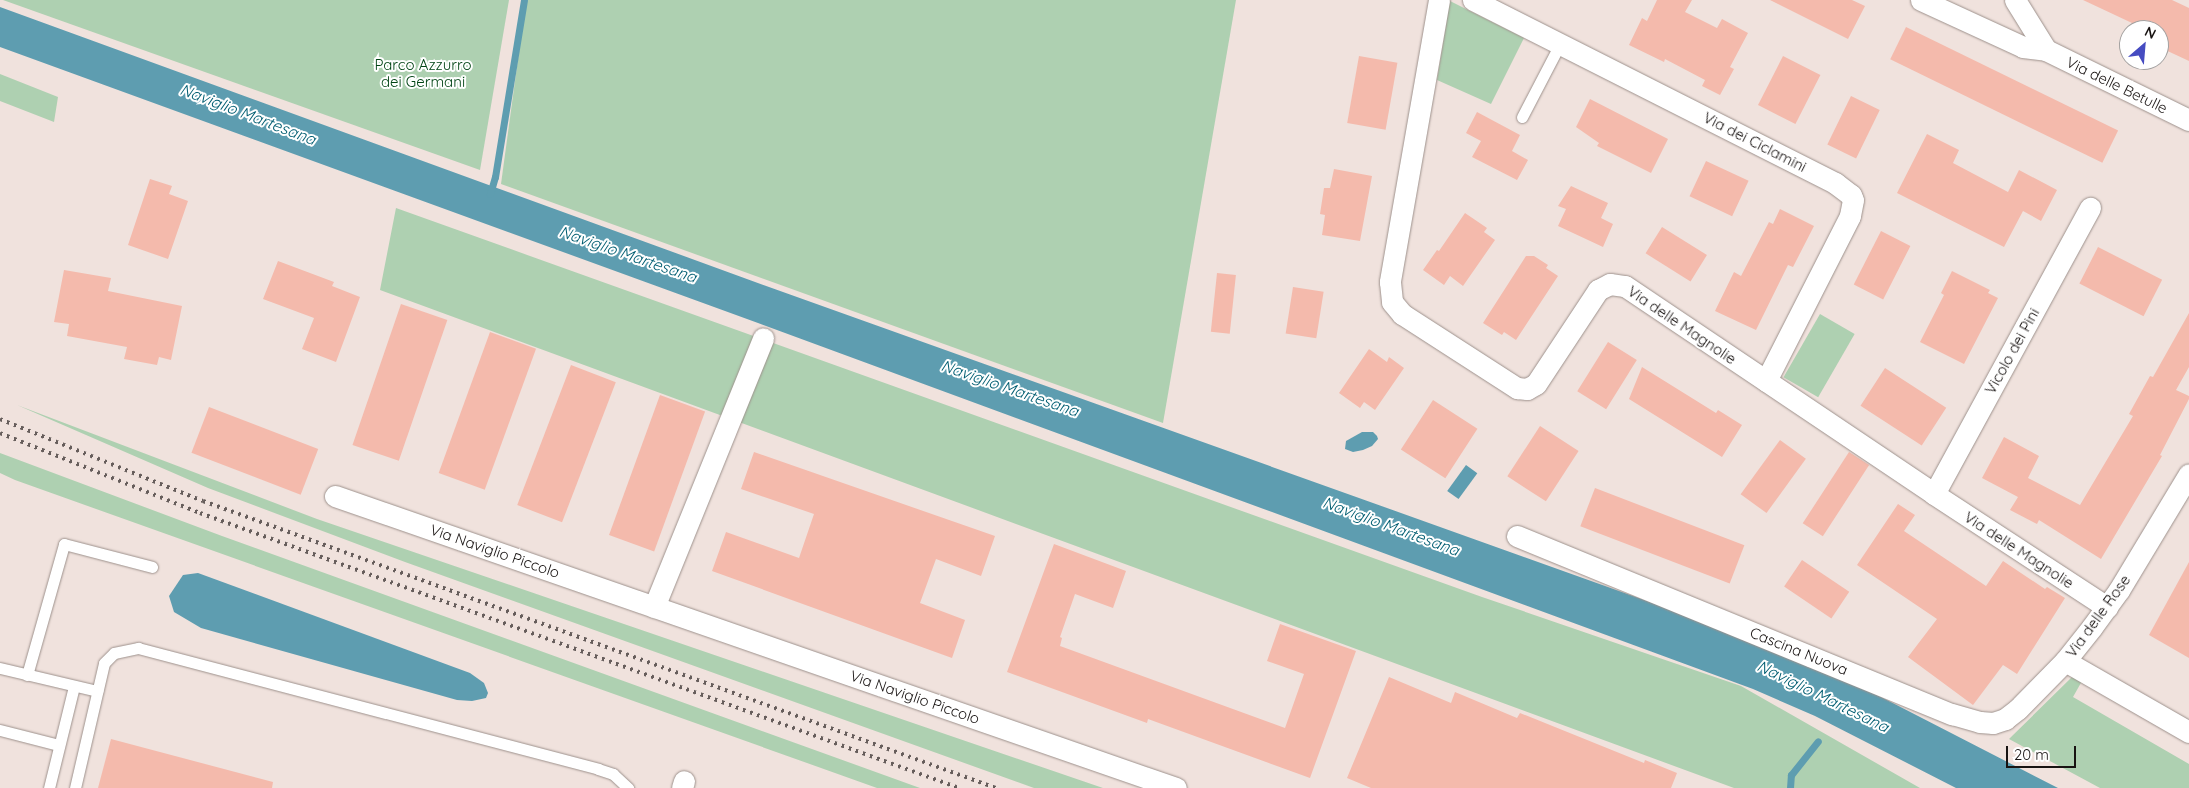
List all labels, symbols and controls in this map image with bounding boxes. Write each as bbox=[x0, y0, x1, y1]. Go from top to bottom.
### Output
north arrow bbox=[2119, 20, 2169, 70]
text: N bbox=[2142, 22, 2159, 43]
street label: Via delle Betulle bbox=[2063, 53, 2171, 117]
park label: Parco Azzurro dei Germani bbox=[374, 55, 472, 90]
water label: Naviglio Martesana bbox=[177, 79, 319, 149]
street label: Via dei Ciclamini bbox=[1700, 108, 1810, 176]
water label: Naviglio Martesana bbox=[557, 221, 699, 287]
street label: Via delle Magnolie bbox=[1624, 282, 1740, 368]
street label: Vicolo dei Pini bbox=[1981, 305, 2043, 397]
water label: Naviglio Martesana bbox=[939, 355, 1081, 421]
water label: Naviglio Martesana bbox=[1320, 492, 1462, 560]
street label: Via delle Magnolie bbox=[1961, 508, 2077, 592]
street label: Via Naviglio Piccolo bbox=[428, 520, 562, 582]
street label: Via delle Rose bbox=[2062, 571, 2134, 661]
street label: Cascina Nuova bbox=[1747, 623, 1851, 679]
water label: Naviglio Martesana bbox=[1754, 656, 1892, 736]
street label: Via Naviglio Piccolo bbox=[848, 666, 982, 728]
scale bar bbox=[2009, 736, 2079, 768]
text: 20 m bbox=[2014, 745, 2049, 764]

